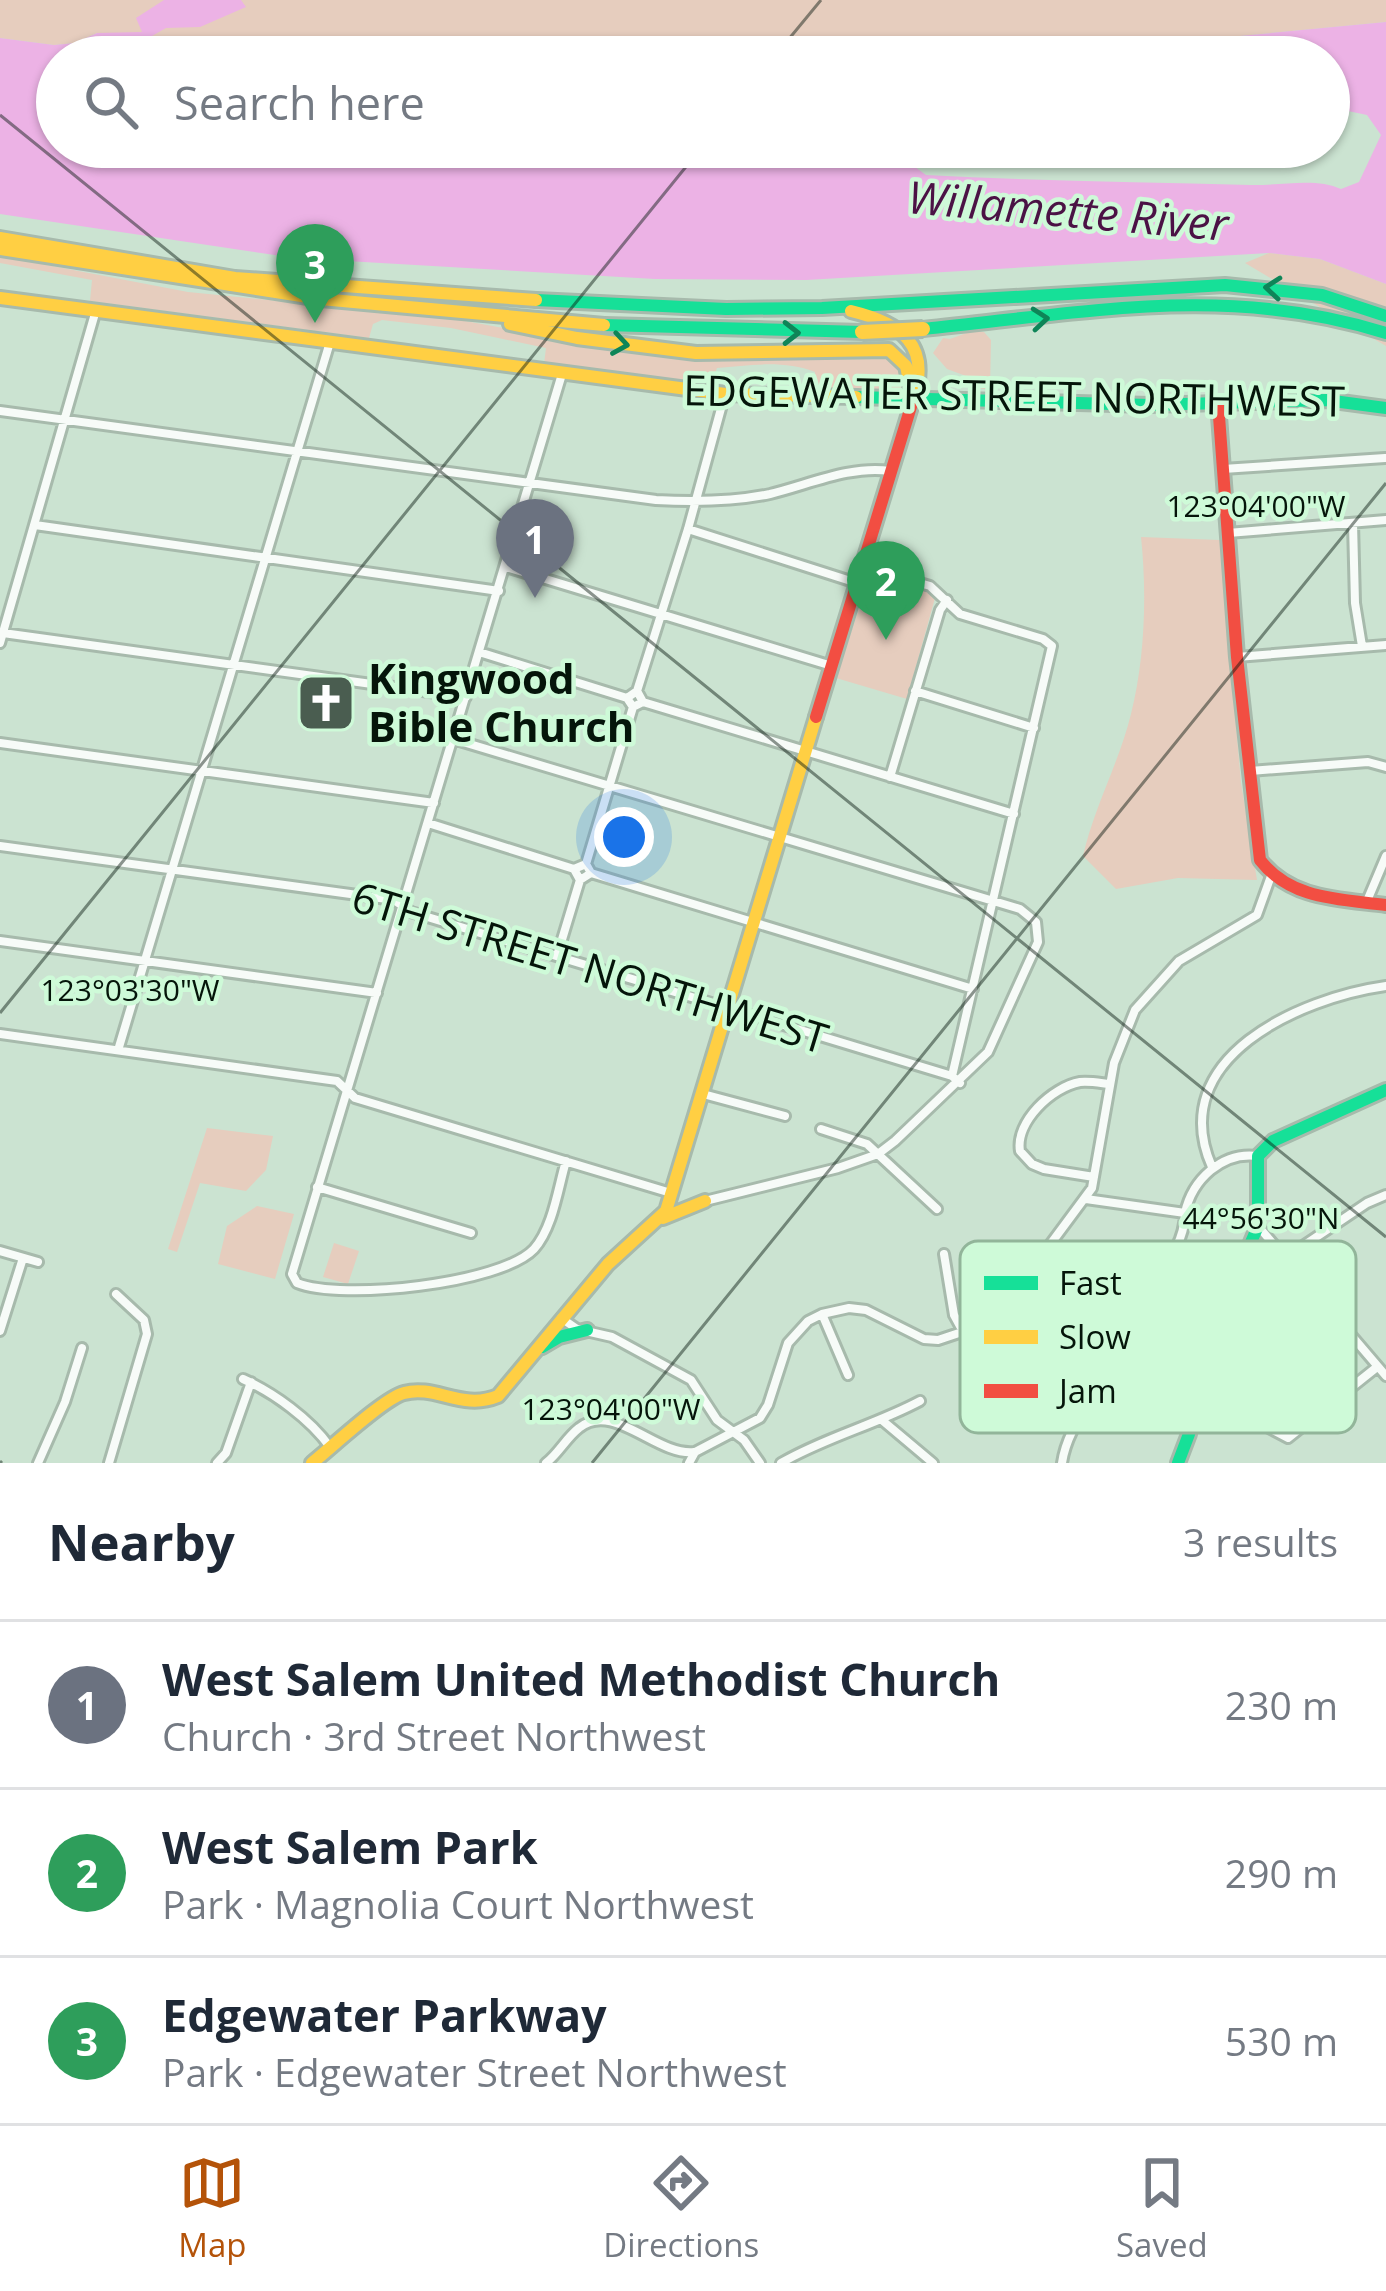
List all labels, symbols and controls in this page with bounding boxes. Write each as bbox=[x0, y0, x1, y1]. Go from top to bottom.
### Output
search box bbox=[36, 36, 1350, 168]
icon: search bbox=[78, 69, 144, 135]
text: Search here bbox=[174, 72, 425, 133]
water label: Willamette River bbox=[905, 165, 1233, 254]
pin: 3 bbox=[276, 224, 354, 323]
one-way arrow bbox=[1263, 276, 1282, 301]
one-way arrow bbox=[1030, 307, 1049, 332]
one-way arrow bbox=[783, 320, 801, 346]
one-way arrow bbox=[611, 330, 630, 356]
street label: EDGEWATER STREET NORTHWEST bbox=[683, 360, 1345, 429]
text: 123°04'00"W bbox=[1166, 485, 1346, 526]
pin: 1 bbox=[496, 499, 574, 598]
pin: 2 bbox=[847, 541, 925, 640]
place label: Kingwood Bible Church bbox=[368, 649, 634, 754]
church icon: Kingwood Bible Church bbox=[295, 672, 357, 734]
your location bbox=[594, 807, 654, 867]
street label: 6TH STREET NORTHWEST bbox=[346, 867, 835, 1066]
text: 123°03'30"W bbox=[40, 969, 220, 1010]
text: 44°56'30"N bbox=[1183, 1197, 1339, 1238]
legend bbox=[960, 1241, 1356, 1433]
text: Fast bbox=[1059, 1260, 1122, 1305]
text: Slow bbox=[1059, 1314, 1131, 1359]
text: Jam bbox=[1056, 1368, 1117, 1413]
text: 123°04'00"W bbox=[521, 1388, 701, 1429]
text: Nearby bbox=[48, 1506, 235, 1576]
text: 3 results bbox=[1183, 1515, 1338, 1568]
text: West Salem United Methodist Church bbox=[162, 1648, 1000, 1709]
text: 1 bbox=[76, 1678, 98, 1731]
text: 230 m bbox=[1225, 1678, 1338, 1731]
text: Church · 3rd Street Northwest bbox=[162, 1709, 706, 1762]
text: West Salem Park bbox=[162, 1816, 538, 1877]
text: 2 bbox=[76, 1846, 98, 1899]
text: 290 m bbox=[1225, 1846, 1338, 1899]
text: Park · Magnolia Court Northwest bbox=[162, 1877, 754, 1930]
text: Edgewater Parkway bbox=[162, 1984, 607, 2045]
text: 3 bbox=[76, 2014, 98, 2067]
text: 530 m bbox=[1225, 2014, 1338, 2067]
text: Park · Edgewater Street Northwest bbox=[162, 2045, 787, 2098]
tab: Map bbox=[178, 2150, 247, 2267]
tab: Directions bbox=[603, 2150, 759, 2267]
tab: Saved bbox=[1116, 2150, 1208, 2267]

